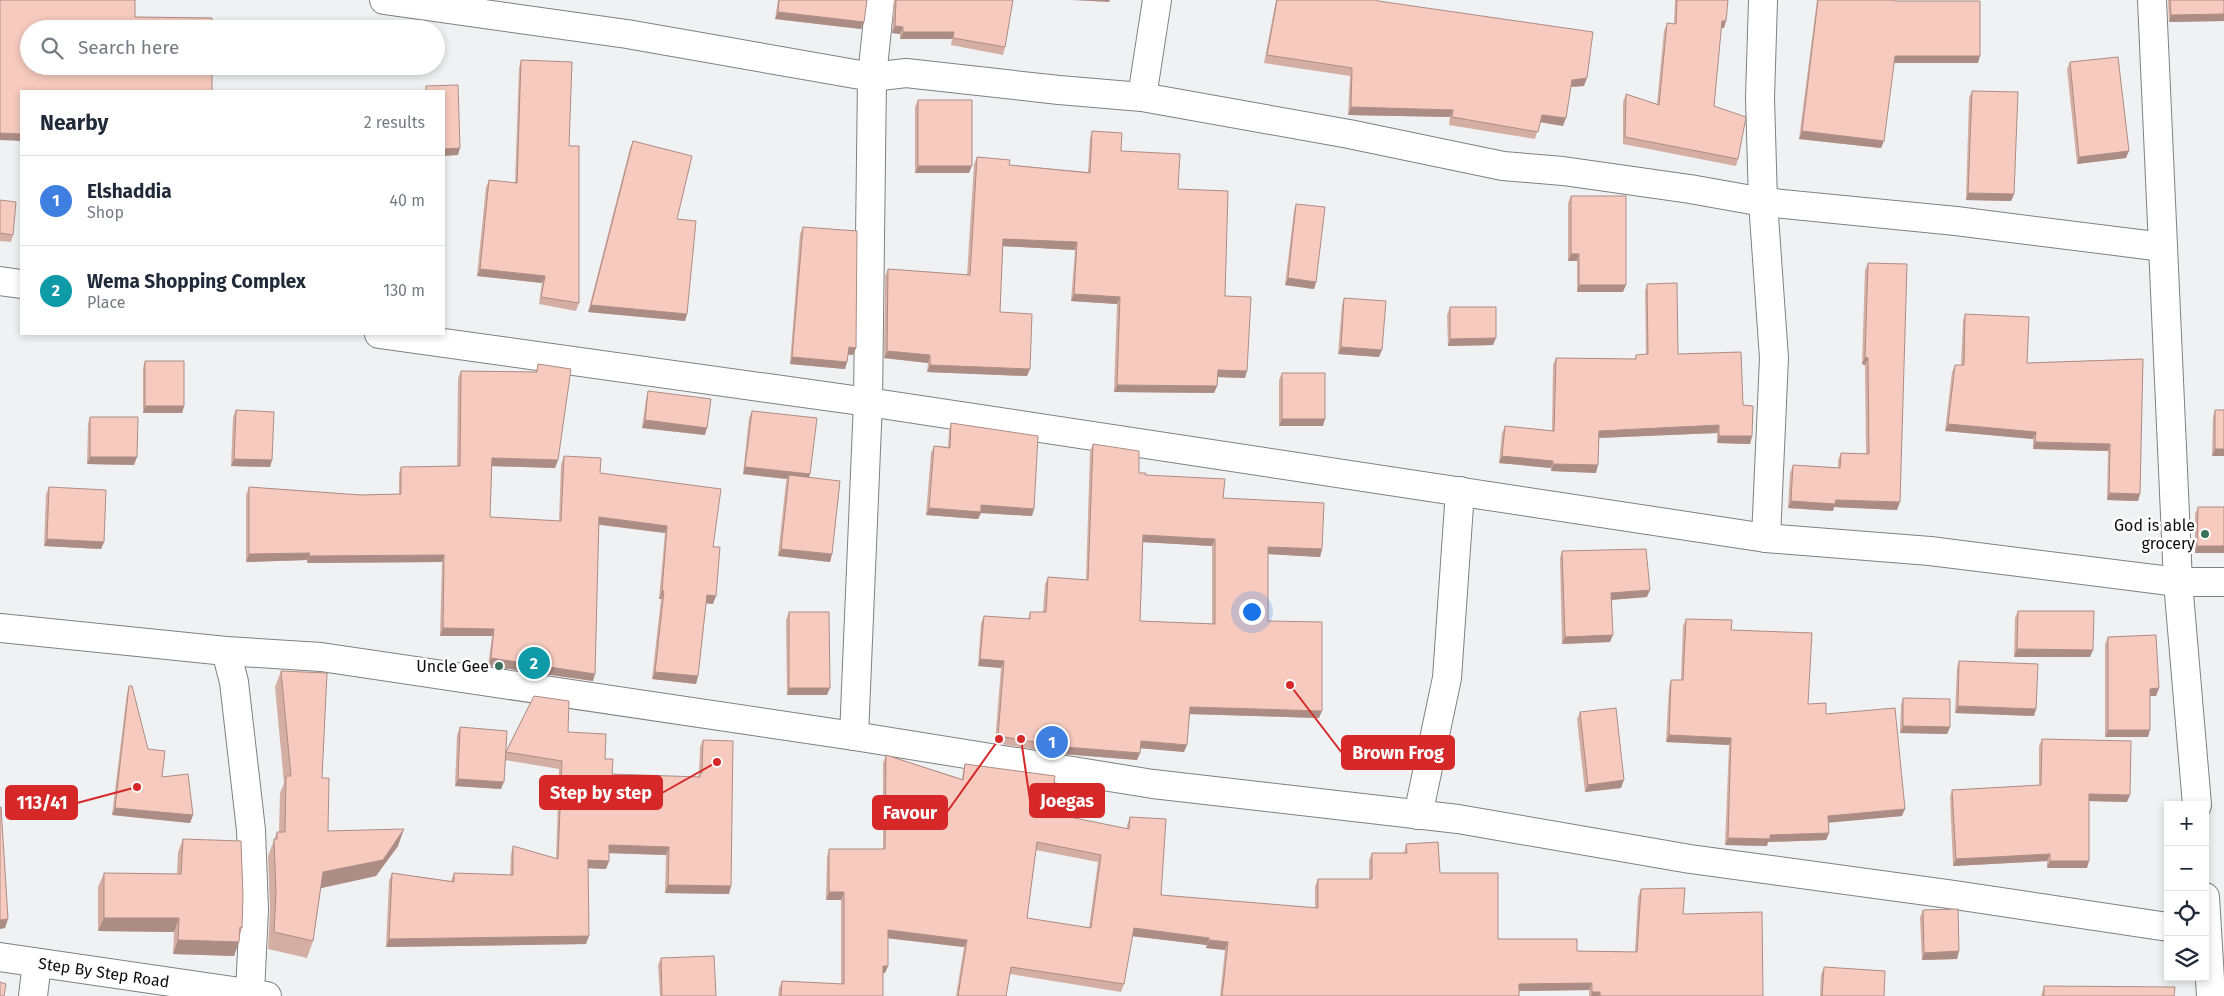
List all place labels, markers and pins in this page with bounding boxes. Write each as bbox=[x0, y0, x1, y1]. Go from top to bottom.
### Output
place label: God is able grocery bbox=[2114, 516, 2195, 553]
marker: God is able grocery bbox=[2199, 528, 2211, 540]
pin: 2 bbox=[518, 644, 550, 682]
place label: Uncle Gee bbox=[416, 657, 489, 676]
marker: Uncle Gee bbox=[493, 660, 505, 672]
pin: 1 bbox=[1036, 723, 1068, 761]
callout: Brown Frog bbox=[1342, 736, 1454, 769]
callout: Step by step bbox=[540, 776, 662, 809]
callout: Joegas bbox=[1030, 784, 1104, 817]
callout: 113/41 bbox=[6, 786, 77, 819]
callout: Favour bbox=[873, 796, 947, 829]

